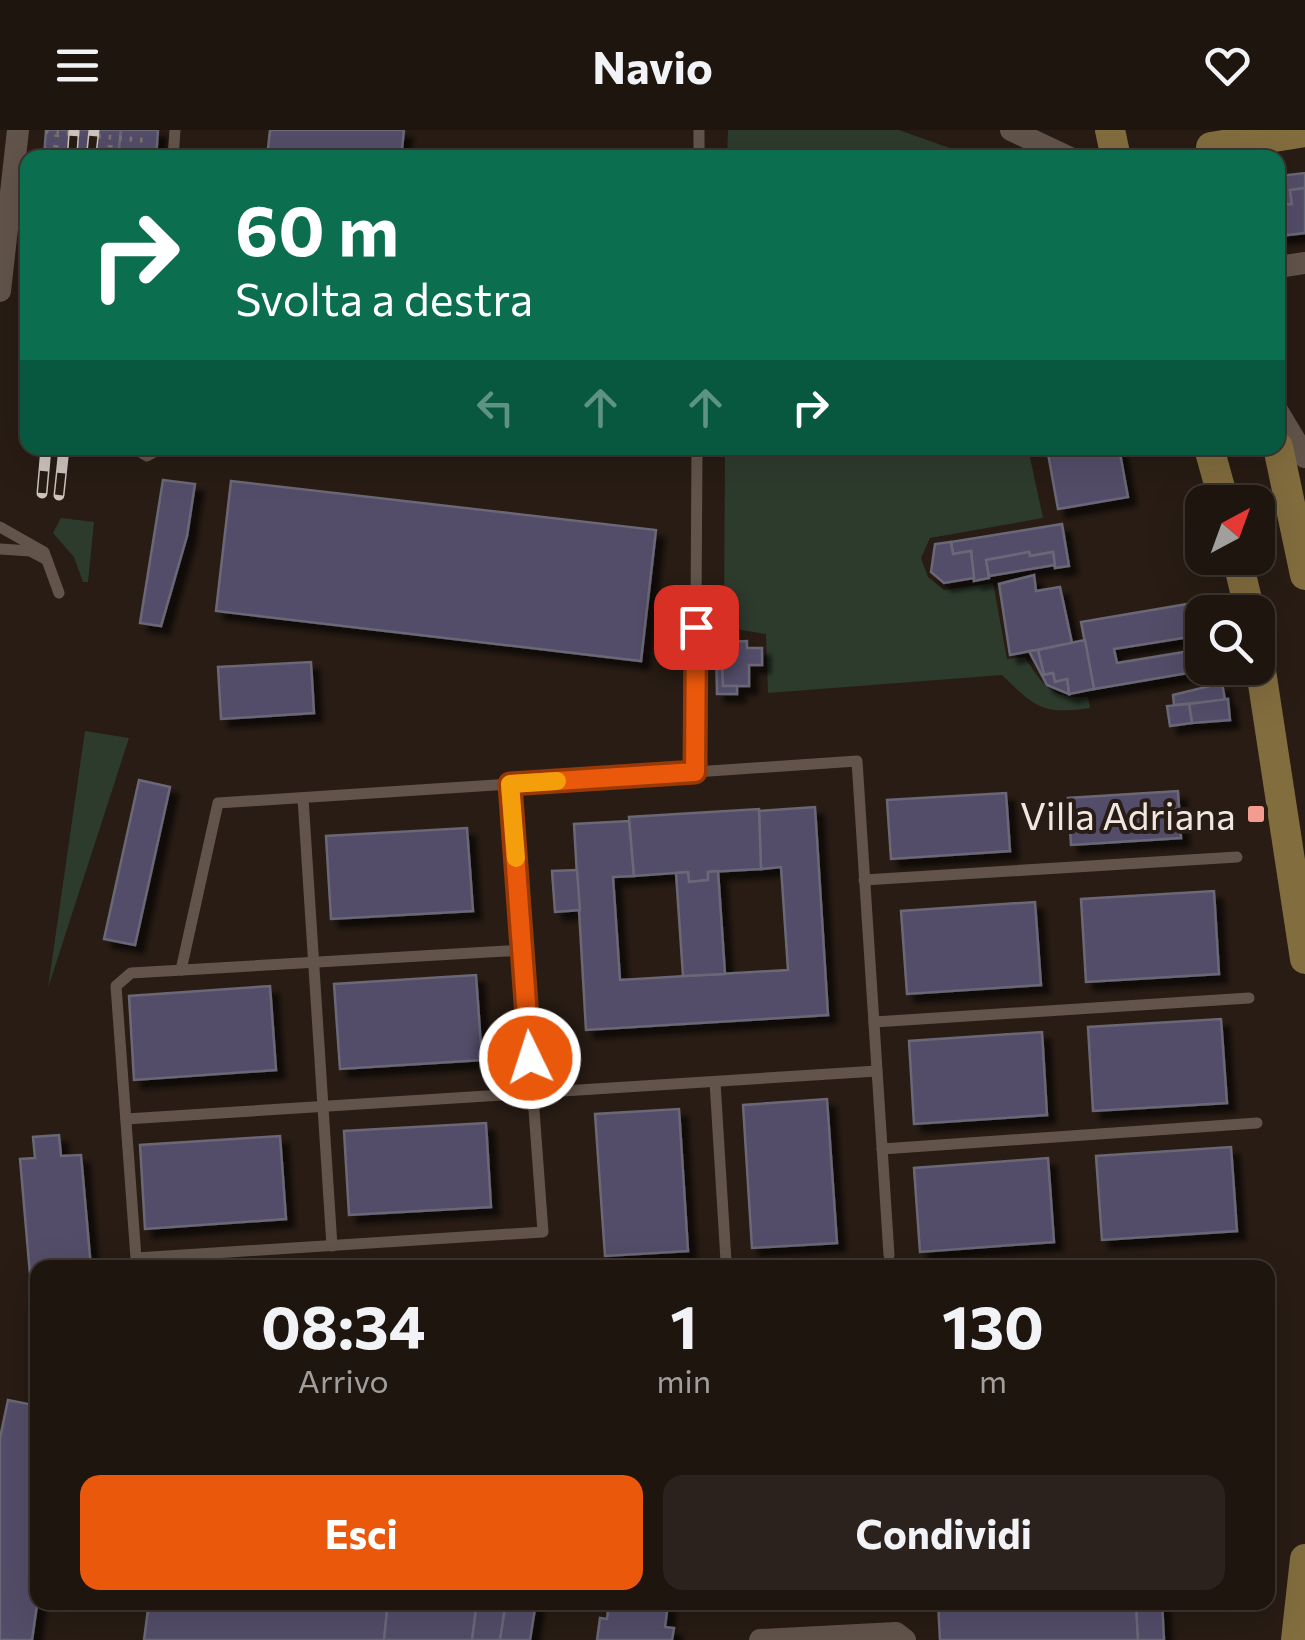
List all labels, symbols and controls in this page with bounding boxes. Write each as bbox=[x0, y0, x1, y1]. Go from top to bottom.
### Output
icon: menu bbox=[50, 38, 105, 93]
text: Navio bbox=[592, 38, 713, 93]
icon: heart bbox=[1200, 38, 1255, 93]
text: 60 m bbox=[235, 185, 399, 270]
icon: right bbox=[70, 190, 200, 320]
text: Svolta a destra bbox=[235, 270, 533, 325]
icon: left bbox=[468, 380, 523, 435]
icon: ahead bbox=[573, 380, 628, 435]
icon: ahead bbox=[678, 380, 733, 435]
icon: right bbox=[783, 380, 838, 435]
north arrow bbox=[1185, 485, 1275, 575]
map controls bbox=[1185, 485, 1275, 685]
pin bbox=[654, 585, 739, 670]
button: search bbox=[1185, 595, 1275, 685]
icon: arrive bbox=[669, 600, 724, 655]
place label: Villa Adriana bbox=[1020, 791, 1236, 838]
marker: Villa Adriana bbox=[1245, 803, 1267, 825]
position arrow bbox=[478, 1006, 582, 1110]
text: 08:34 bbox=[261, 1288, 426, 1361]
text: 1 bbox=[670, 1288, 697, 1361]
text: 130 bbox=[942, 1288, 1044, 1361]
text: Arrivo bbox=[298, 1360, 389, 1400]
text: min bbox=[657, 1360, 711, 1400]
text: m bbox=[979, 1360, 1007, 1400]
button: Esci bbox=[80, 1475, 643, 1590]
button: Condividi bbox=[663, 1475, 1225, 1590]

